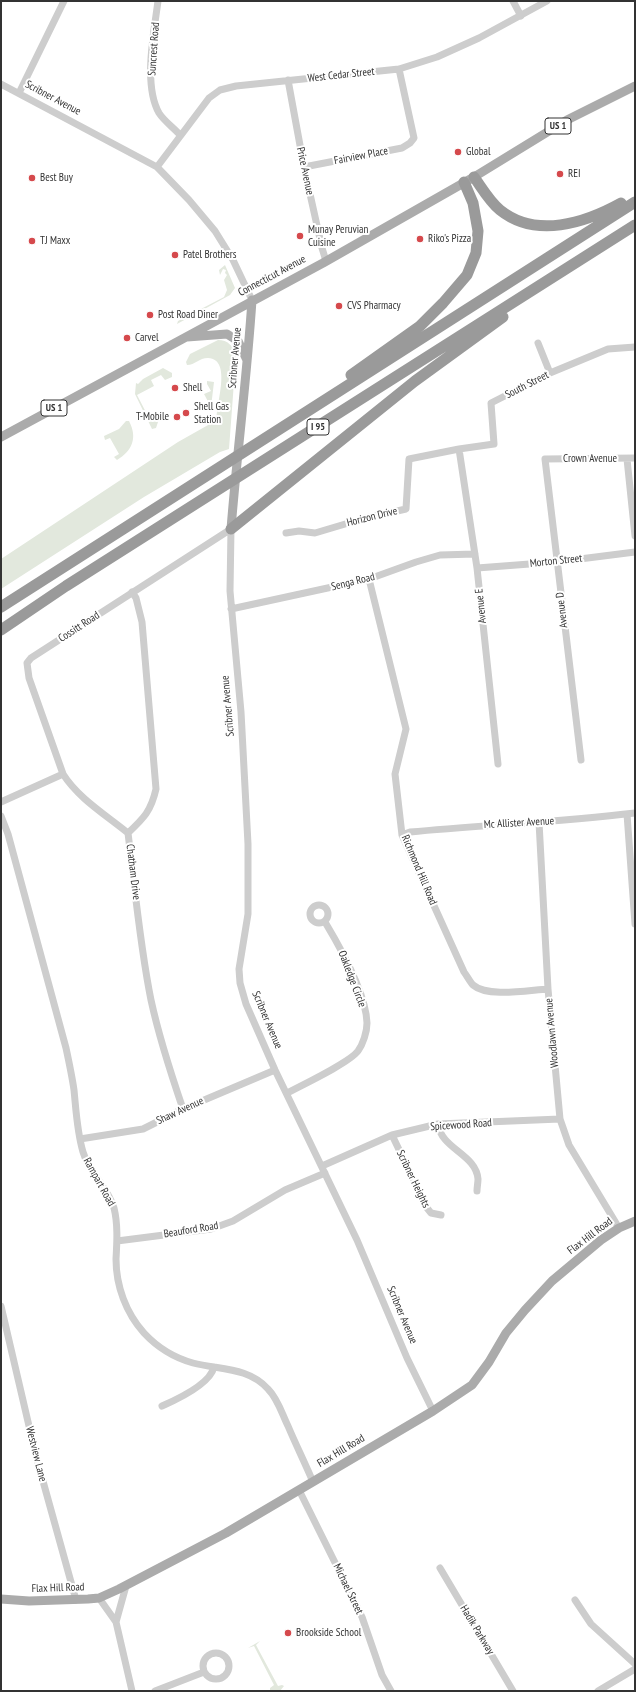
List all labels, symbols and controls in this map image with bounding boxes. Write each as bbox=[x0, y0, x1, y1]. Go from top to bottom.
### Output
street label: Suncrest Road bbox=[146, 22, 162, 76]
street label: West Cedar Street bbox=[307, 65, 375, 85]
street label: Scribner Avenue bbox=[23, 78, 83, 118]
road number: US 1 bbox=[545, 118, 571, 134]
street label: Fairview Place bbox=[333, 144, 389, 168]
place label: Global bbox=[466, 145, 490, 159]
street label: Price Avenue bbox=[294, 146, 316, 196]
marker: Global bbox=[453, 147, 463, 157]
place label: REI bbox=[568, 167, 581, 181]
marker: REI bbox=[555, 169, 565, 179]
place label: Best Buy bbox=[40, 171, 73, 185]
marker: Best Buy bbox=[27, 173, 37, 183]
place label: Munay Peruvian Cuisine bbox=[308, 223, 368, 249]
marker: Munay Peruvian Cuisine bbox=[295, 231, 305, 241]
place label: Riko's Pizza bbox=[428, 232, 471, 246]
place label: TJ Maxx bbox=[40, 234, 70, 248]
marker: Riko's Pizza bbox=[415, 234, 425, 244]
marker: TJ Maxx bbox=[27, 236, 37, 246]
place label: Patel Brothers bbox=[183, 248, 237, 262]
marker: Patel Brothers bbox=[170, 250, 180, 260]
street label: Connecticut Avenue bbox=[236, 253, 308, 299]
place label: CVS Pharmacy bbox=[347, 299, 401, 313]
marker: CVS Pharmacy bbox=[334, 301, 344, 311]
place label: Post Road Diner bbox=[158, 308, 218, 322]
marker: Post Road Diner bbox=[145, 310, 155, 320]
street label: Scribner Avenue bbox=[226, 327, 244, 389]
place label: Carvel bbox=[135, 331, 159, 345]
marker: Carvel bbox=[122, 333, 132, 343]
street label: South Street bbox=[503, 368, 551, 402]
place label: Shell bbox=[183, 381, 202, 395]
marker: Shell bbox=[170, 383, 180, 393]
road number: US 1 bbox=[41, 400, 67, 416]
place label: Shell Gas Station bbox=[194, 400, 229, 426]
marker: Shell Gas Station bbox=[181, 408, 191, 418]
place label: T-Mobile bbox=[136, 410, 169, 424]
marker: T-Mobile bbox=[172, 412, 182, 422]
road number: I 95 bbox=[307, 419, 329, 435]
street label: Crown Avenue bbox=[563, 452, 617, 466]
street label: Horizon Drive bbox=[345, 504, 399, 530]
street label: Morton Street bbox=[529, 552, 583, 570]
street label: Senga Road bbox=[330, 570, 376, 594]
street label: Avenue E bbox=[473, 588, 489, 624]
street label: Avenue D bbox=[553, 591, 571, 629]
street label: Cossitt Road bbox=[56, 609, 102, 645]
street label: Scribner Avenue bbox=[219, 675, 237, 737]
street label: Mc Allister Avenue bbox=[484, 815, 554, 831]
street label: Richmond Hill Road bbox=[398, 833, 440, 907]
street label: Chatham Drive bbox=[123, 843, 143, 901]
street label: Oakledge Circle bbox=[335, 949, 369, 1009]
street label: Scribner Avenue bbox=[249, 989, 285, 1051]
street label: Woodlawn Avenue bbox=[542, 998, 562, 1068]
street label: Shaw Avenue bbox=[154, 1094, 206, 1128]
street label: Spicewood Road bbox=[430, 1116, 492, 1134]
street label: Scribner Heights bbox=[393, 1148, 433, 1210]
street label: Rampart Road bbox=[80, 1155, 118, 1209]
street label: Flax Hill Road bbox=[565, 1215, 615, 1257]
street label: Beauford Road bbox=[163, 1219, 219, 1241]
street label: Scribner Avenue bbox=[384, 1284, 420, 1346]
street label: Westview Lane bbox=[23, 1425, 49, 1483]
street label: Flax Hill Road bbox=[315, 1432, 367, 1470]
street label: Michael Street bbox=[330, 1561, 366, 1617]
street label: Flax Hill Road bbox=[31, 1580, 85, 1596]
street label: Hadik Parkway bbox=[457, 1603, 497, 1657]
place label: Brookside School bbox=[296, 1626, 361, 1640]
marker: Brookside School bbox=[283, 1628, 293, 1638]

